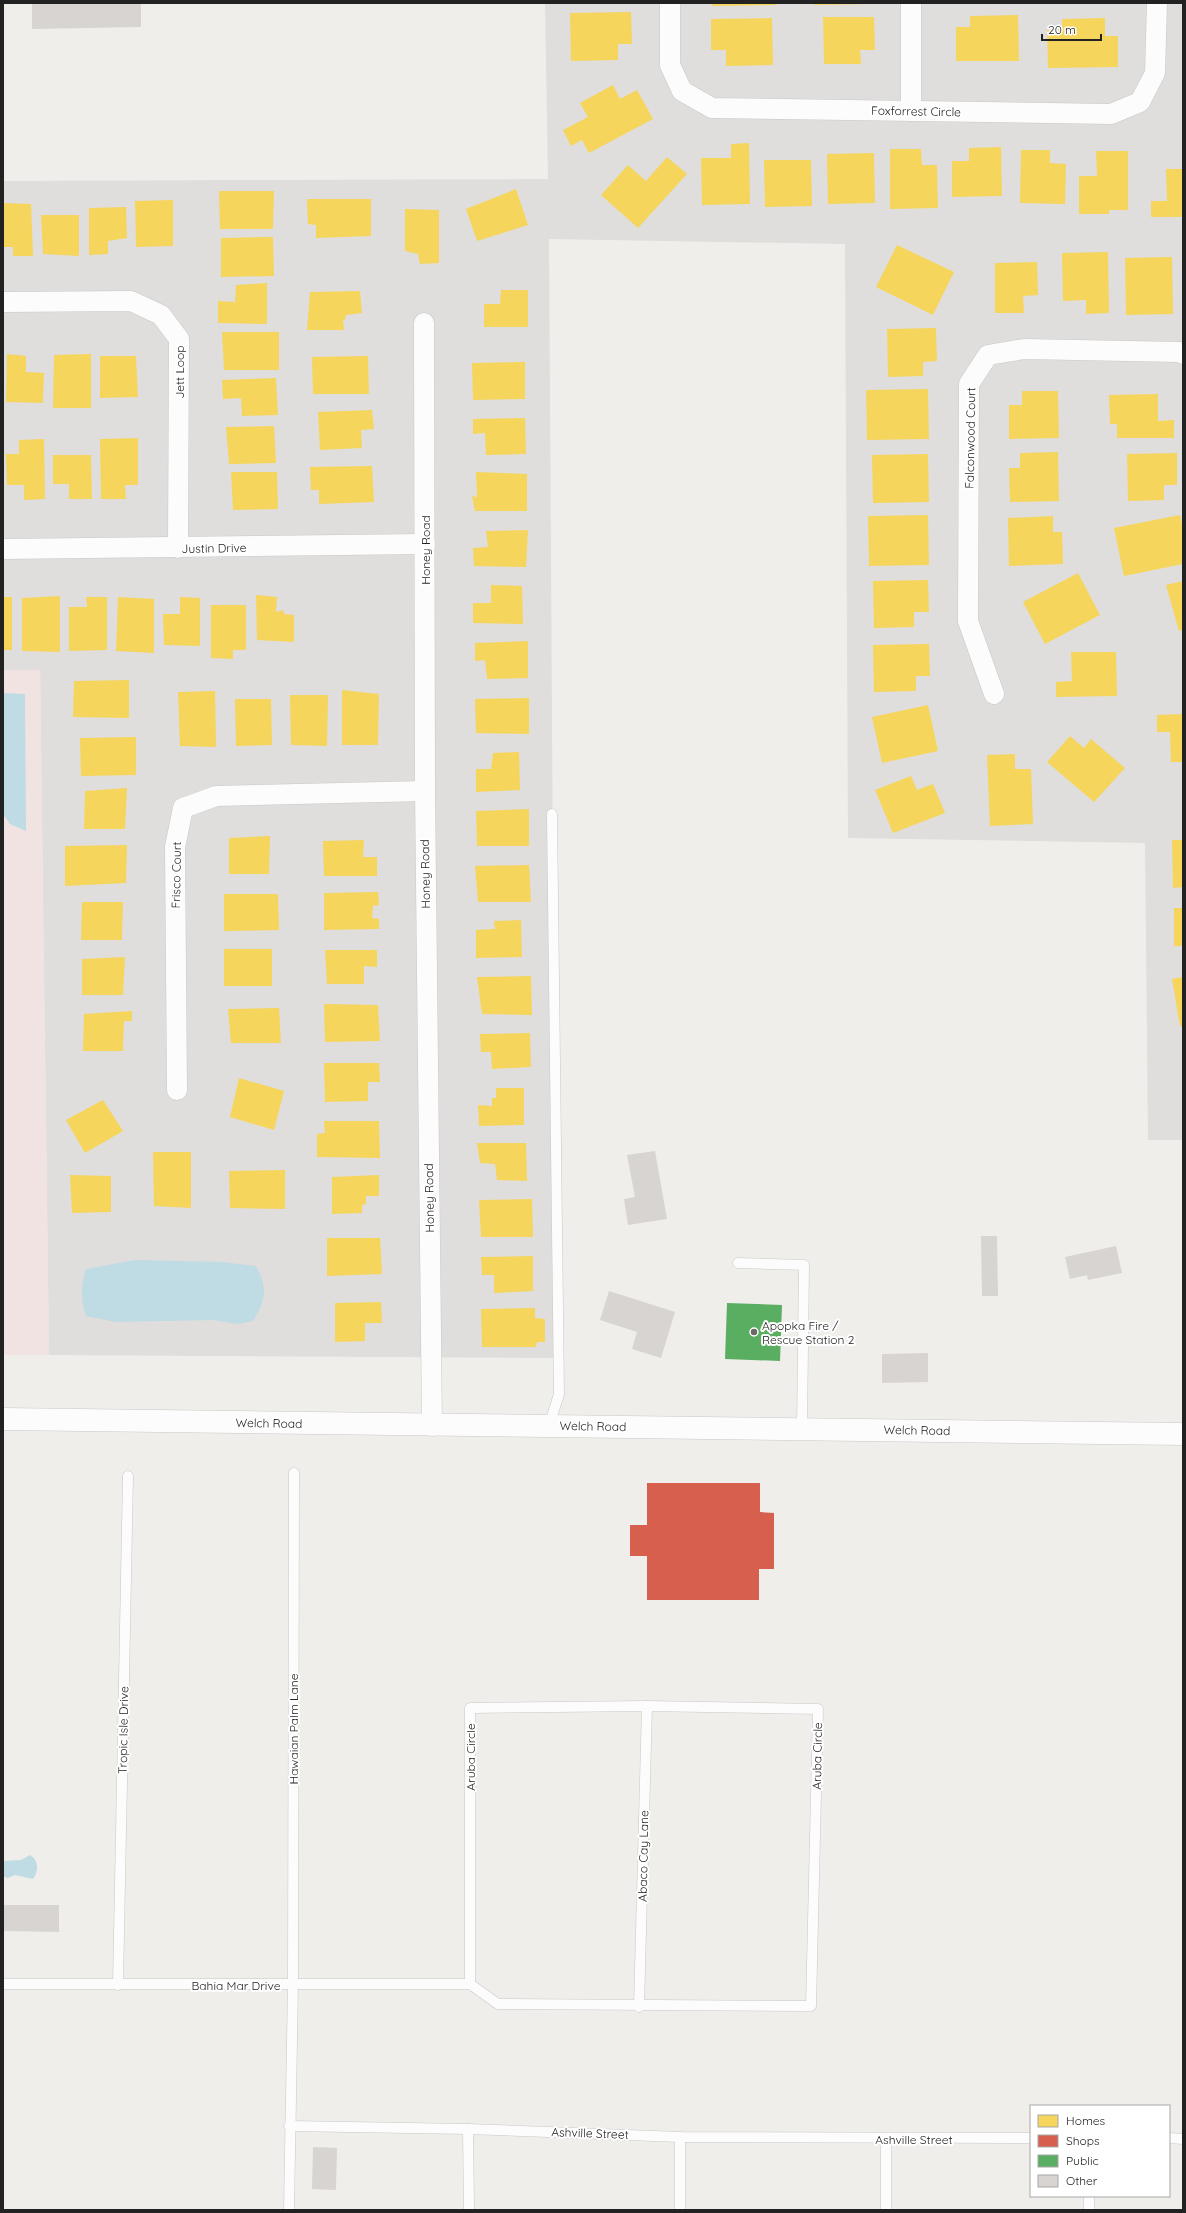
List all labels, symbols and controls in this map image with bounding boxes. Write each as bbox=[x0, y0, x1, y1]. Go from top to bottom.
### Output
scale bar bbox=[1042, 16, 1101, 42]
text: 20 m bbox=[1048, 22, 1076, 37]
street label: Foxforrest Circle bbox=[871, 103, 961, 119]
street label: Jett Loop bbox=[172, 345, 187, 399]
street label: Falconwood Court bbox=[962, 387, 978, 489]
street label: Honey Road bbox=[418, 515, 433, 585]
street label: Justin Drive bbox=[181, 540, 247, 556]
street label: Honey Road bbox=[417, 839, 433, 909]
street label: Frisco Court bbox=[168, 841, 184, 909]
street label: Honey Road bbox=[421, 1163, 437, 1233]
place label: Apopka Fire / Rescue Station 2 bbox=[762, 1318, 855, 1347]
marker: Apopka Fire / Rescue Station 2 bbox=[749, 1327, 759, 1337]
street label: Welch Road bbox=[235, 1415, 303, 1431]
street label: Welch Road bbox=[559, 1418, 627, 1434]
street label: Welch Road bbox=[883, 1422, 951, 1438]
street label: Hawaian Palm Lane bbox=[286, 1673, 301, 1784]
street label: Tropic Isle Drive bbox=[115, 1686, 131, 1774]
street label: Aruba Circle bbox=[809, 1722, 825, 1790]
street label: Aruba Circle bbox=[463, 1723, 478, 1791]
street label: Abaco Cay Lane bbox=[635, 1810, 651, 1902]
street label: Bahia Mar Drive bbox=[192, 1978, 281, 1993]
legend bbox=[1030, 2105, 1170, 2197]
text: Homes bbox=[1066, 2113, 1106, 2128]
street label: Ashville Street bbox=[551, 2124, 629, 2142]
street label: Ashville Street bbox=[875, 2132, 953, 2147]
text: Shops bbox=[1066, 2133, 1100, 2148]
text: Public bbox=[1066, 2153, 1099, 2168]
text: Other bbox=[1066, 2173, 1098, 2188]

